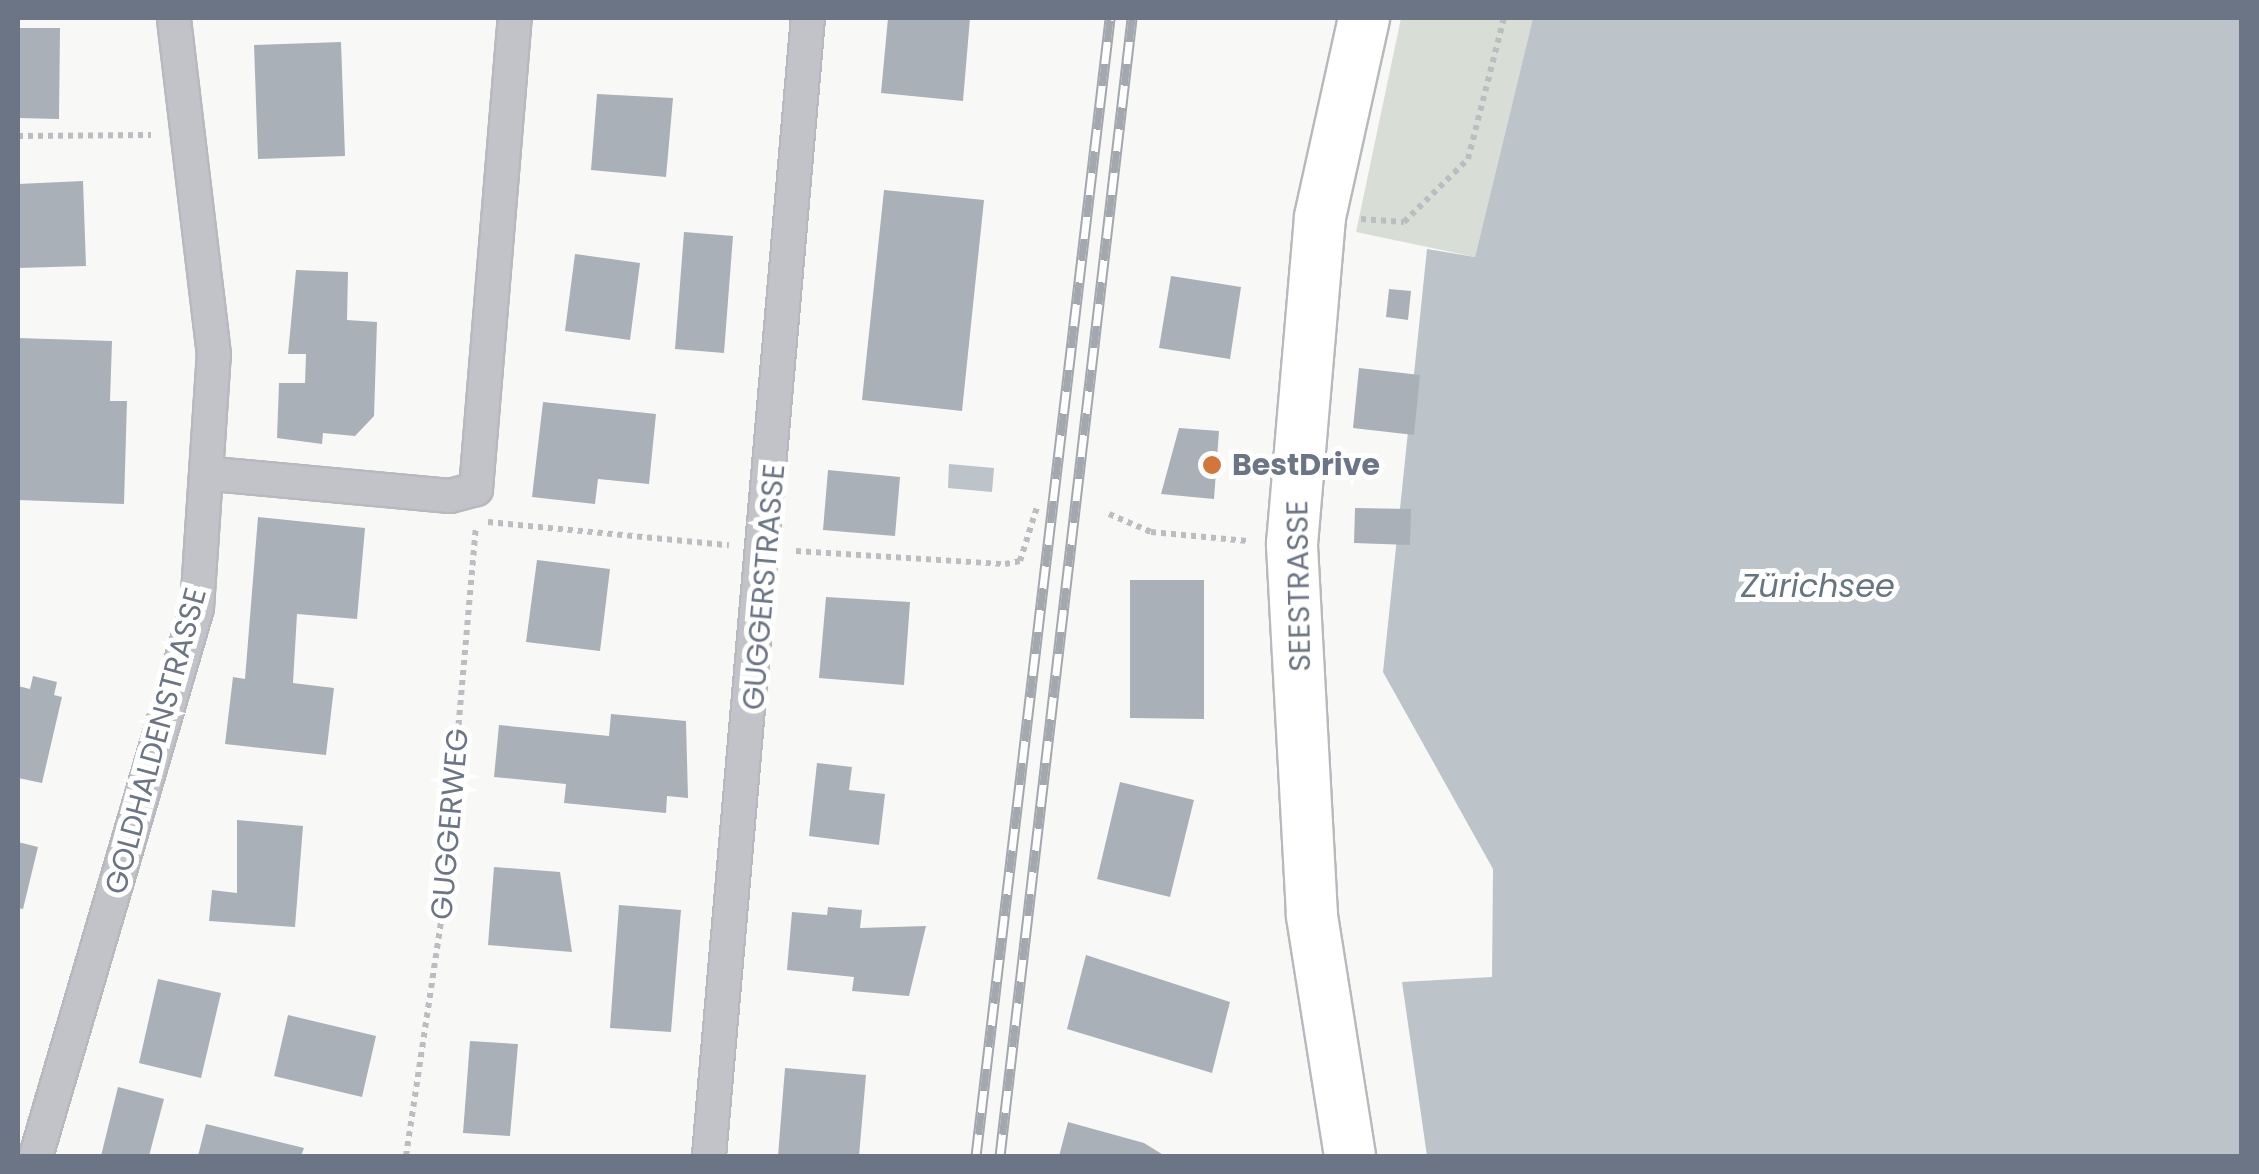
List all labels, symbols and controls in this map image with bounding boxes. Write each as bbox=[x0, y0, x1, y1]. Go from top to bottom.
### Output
place label: BestDrive bbox=[1232, 447, 1380, 483]
marker: BestDrive bbox=[1201, 454, 1223, 476]
street label: GUGGERSTRASSE bbox=[735, 462, 793, 712]
street label: SEESTRASSE bbox=[1280, 500, 1318, 672]
water label: Zürichsee bbox=[1741, 567, 1895, 605]
street label: GOLDHALDENSTRASSE bbox=[98, 584, 214, 898]
street label: GUGGERWEG bbox=[424, 727, 476, 921]

